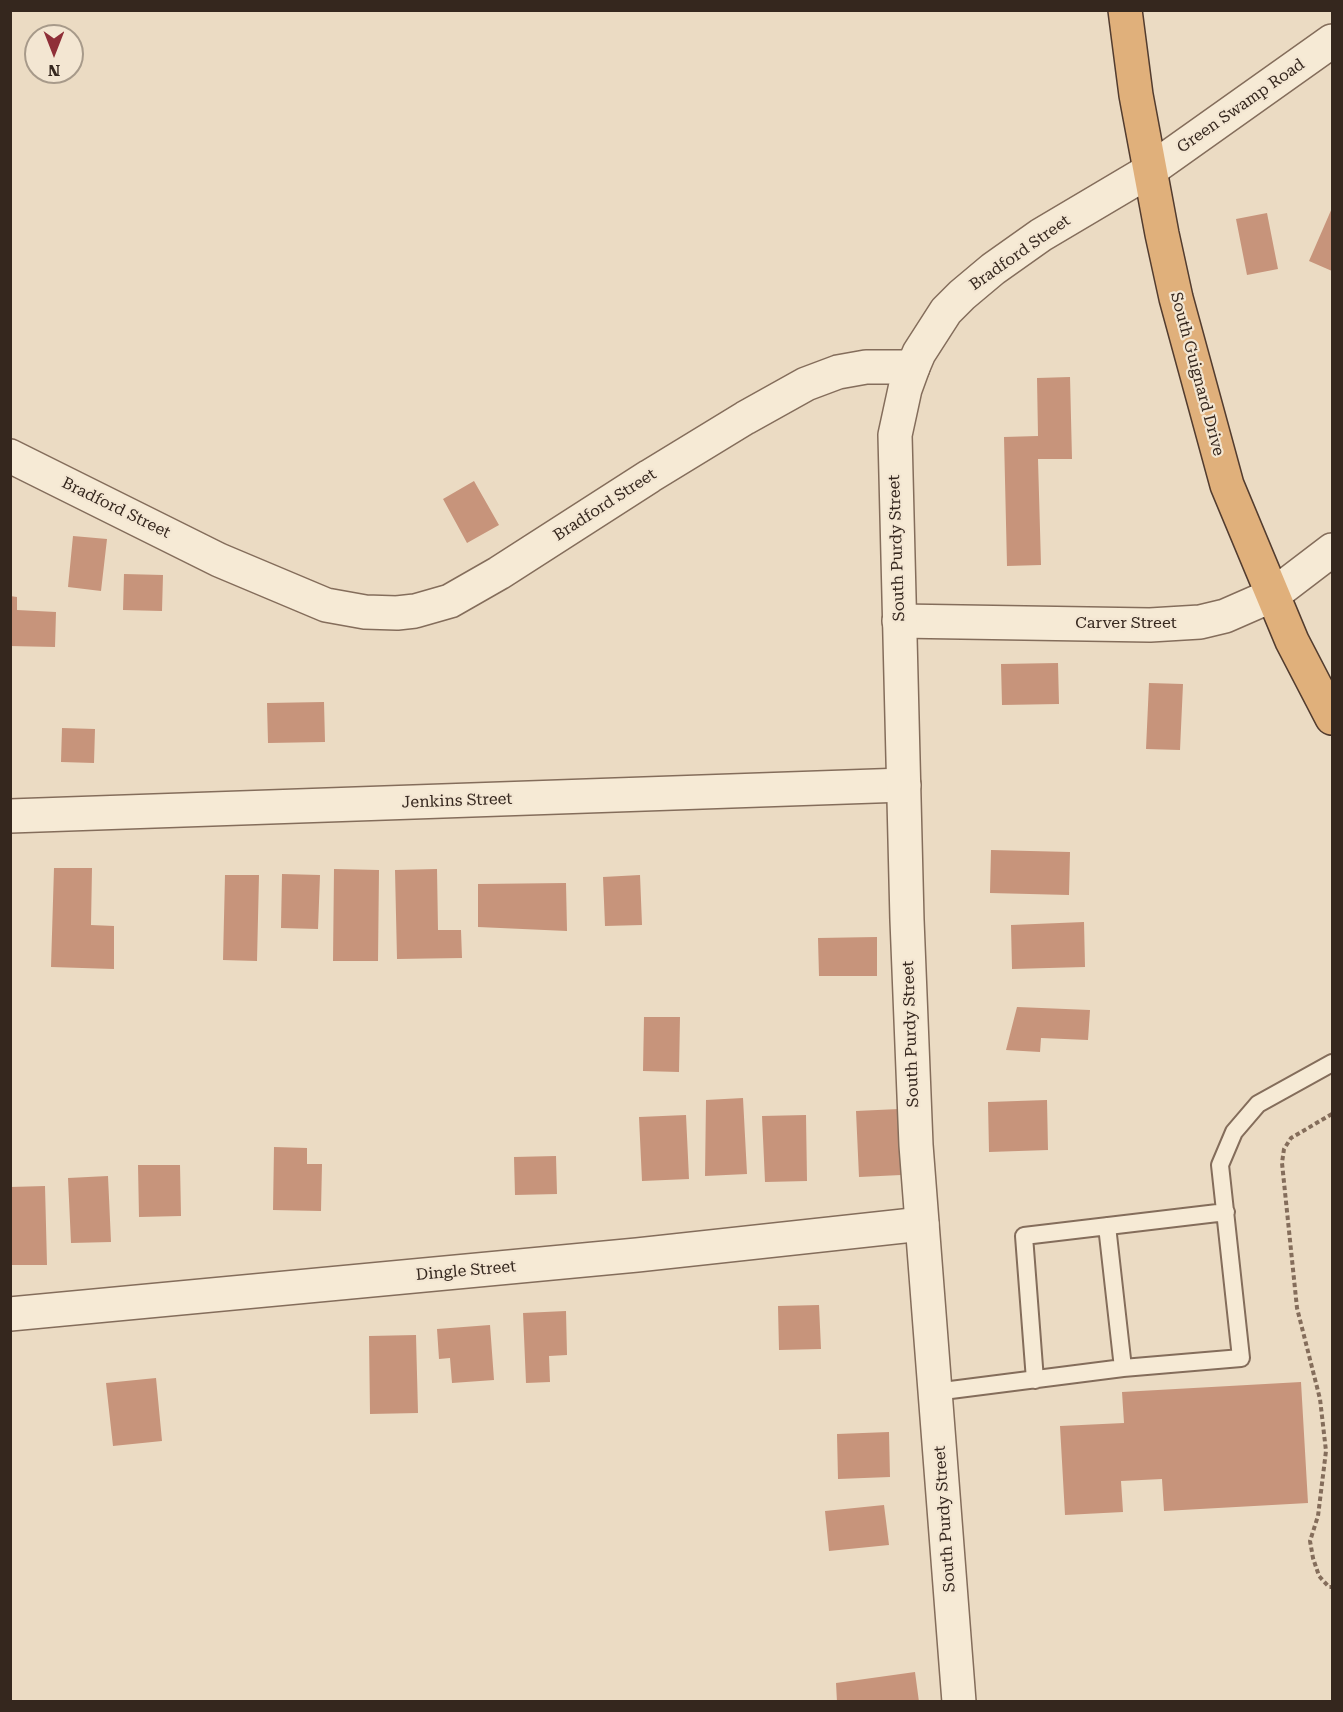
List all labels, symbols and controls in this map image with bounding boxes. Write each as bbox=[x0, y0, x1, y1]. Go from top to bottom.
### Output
north arrow bbox=[24, 24, 84, 84]
street label: Green Swamp Road bbox=[1174, 55, 1308, 157]
text: N bbox=[48, 61, 60, 80]
street label: Bradford Street bbox=[966, 211, 1074, 295]
street label: South Guignard Drive bbox=[1166, 290, 1228, 458]
street label: Bradford Street bbox=[550, 465, 660, 545]
street label: Bradford Street bbox=[59, 473, 173, 543]
street label: South Purdy Street bbox=[885, 474, 909, 622]
street label: Carver Street bbox=[1075, 613, 1177, 633]
street label: Jenkins Street bbox=[401, 789, 513, 813]
street label: South Purdy Street bbox=[899, 960, 923, 1108]
street label: Dingle Street bbox=[415, 1257, 517, 1285]
street label: South Purdy Street bbox=[930, 1445, 960, 1593]

